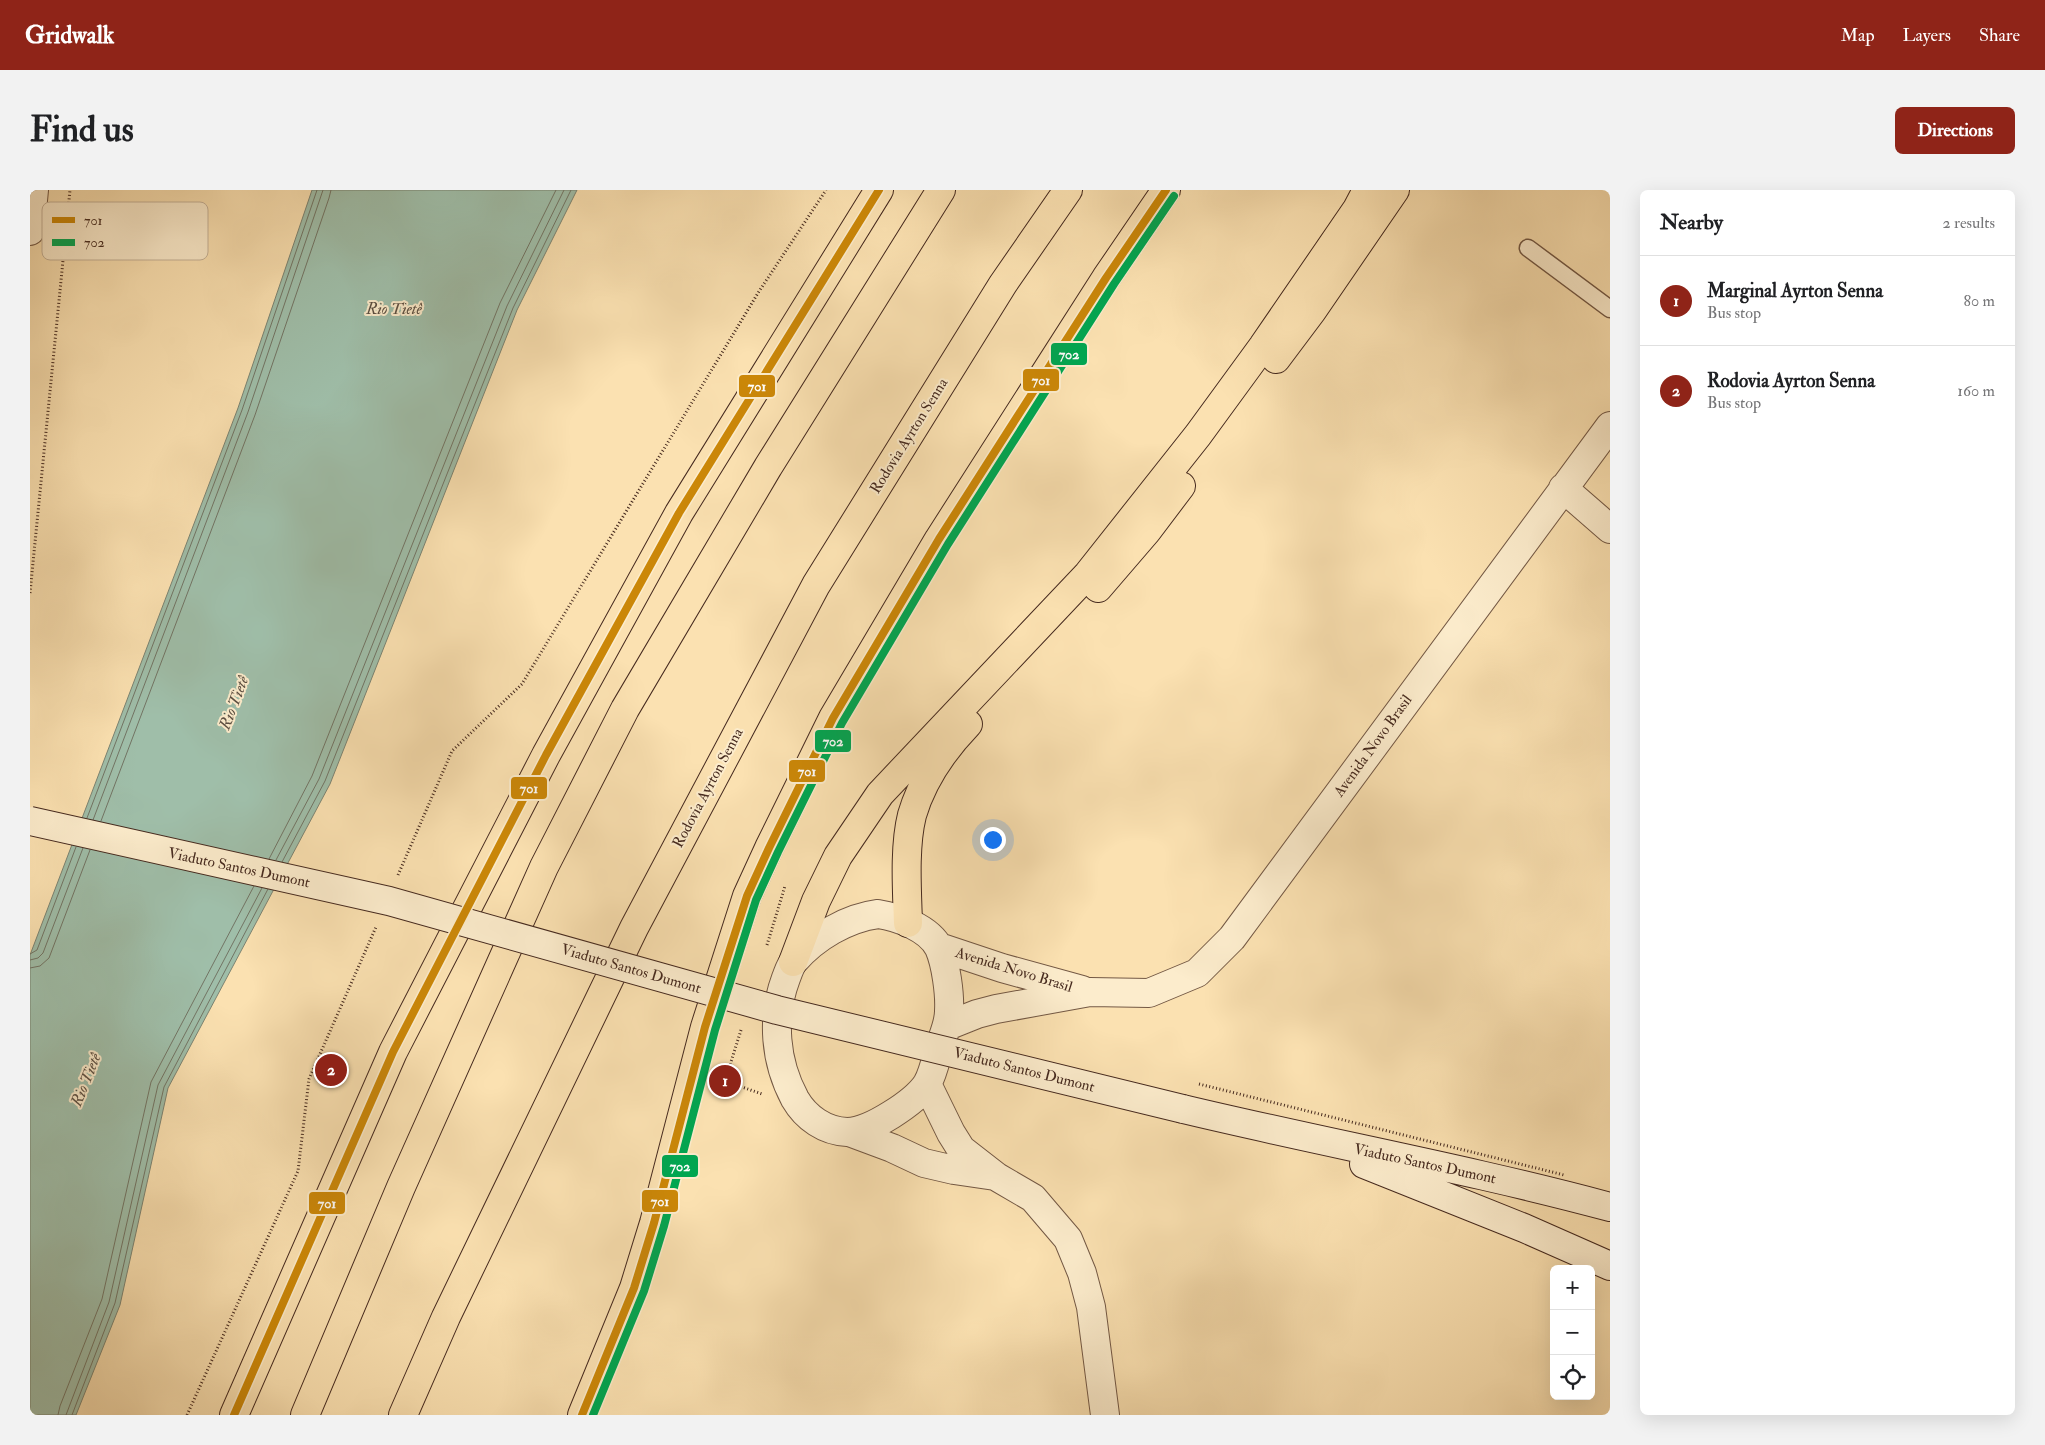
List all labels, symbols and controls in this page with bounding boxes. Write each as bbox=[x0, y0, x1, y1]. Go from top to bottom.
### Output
text: Gridwalk bbox=[25, 20, 114, 51]
text: Map bbox=[1841, 24, 1875, 47]
text: Layers bbox=[1903, 24, 1951, 47]
text: Share bbox=[1979, 24, 2020, 47]
button: Directions bbox=[1895, 107, 2015, 154]
text: Find us bbox=[30, 108, 134, 152]
legend bbox=[42, 202, 208, 260]
text: Nearby bbox=[1660, 209, 1723, 236]
text: 701 bbox=[84, 212, 102, 229]
text: 2 results bbox=[1942, 213, 1995, 233]
text: 702 bbox=[84, 234, 105, 251]
text: Marginal Ayrton Senna bbox=[1707, 279, 1883, 303]
text: 1 bbox=[1673, 291, 1679, 311]
text: 80 m bbox=[1964, 291, 1995, 311]
water label: Rio Tietê bbox=[365, 299, 422, 319]
text: Bus stop bbox=[1707, 303, 1761, 323]
line badge: 702 bbox=[1050, 342, 1088, 366]
text: 702 bbox=[1059, 346, 1079, 363]
line badge: 701 bbox=[1022, 368, 1060, 392]
text: Rodovia Ayrton Senna bbox=[1707, 369, 1875, 393]
text: 701 bbox=[1032, 372, 1050, 389]
line badge: 701 bbox=[738, 374, 776, 398]
street label: Rodovia Ayrton Senna bbox=[866, 374, 953, 497]
text: 701 bbox=[748, 378, 766, 395]
text: 2 bbox=[1672, 381, 1680, 401]
text: 160 m bbox=[1957, 381, 1995, 401]
text: Bus stop bbox=[1707, 393, 1761, 413]
water label: Rio Tietê bbox=[214, 673, 254, 733]
street label: Avenida Novo Brasil bbox=[1329, 691, 1416, 802]
street label: Rodovia Ayrton Senna bbox=[668, 724, 748, 851]
line badge: 702 bbox=[814, 729, 852, 753]
text: 702 bbox=[823, 733, 843, 750]
line badge: 701 bbox=[788, 759, 826, 783]
text: 701 bbox=[798, 763, 816, 780]
line badge: 701 bbox=[510, 776, 548, 800]
text: 701 bbox=[520, 780, 538, 797]
your location bbox=[980, 827, 1006, 853]
street label: Viaduto Santos Dumont bbox=[166, 844, 312, 892]
street label: Viaduto Santos Dumont bbox=[559, 940, 703, 998]
street label: Avenida Novo Brasil bbox=[952, 943, 1075, 997]
street label: Viaduto Santos Dumont bbox=[951, 1043, 1097, 1097]
water label: Rio Tietê bbox=[66, 1050, 106, 1110]
pin: 2 bbox=[315, 1051, 347, 1089]
pin: 1 bbox=[709, 1062, 741, 1100]
street label: Viaduto Santos Dumont bbox=[1352, 1140, 1498, 1188]
line badge: 702 bbox=[661, 1154, 699, 1178]
text: 702 bbox=[670, 1158, 690, 1175]
line badge: 701 bbox=[641, 1189, 679, 1213]
line badge: 701 bbox=[308, 1191, 346, 1215]
text: 701 bbox=[651, 1193, 669, 1210]
text: 701 bbox=[318, 1195, 336, 1212]
map controls bbox=[1550, 1265, 1595, 1400]
button: + bbox=[1550, 1265, 1595, 1310]
button: − bbox=[1550, 1310, 1595, 1355]
button: locate bbox=[1550, 1355, 1595, 1400]

